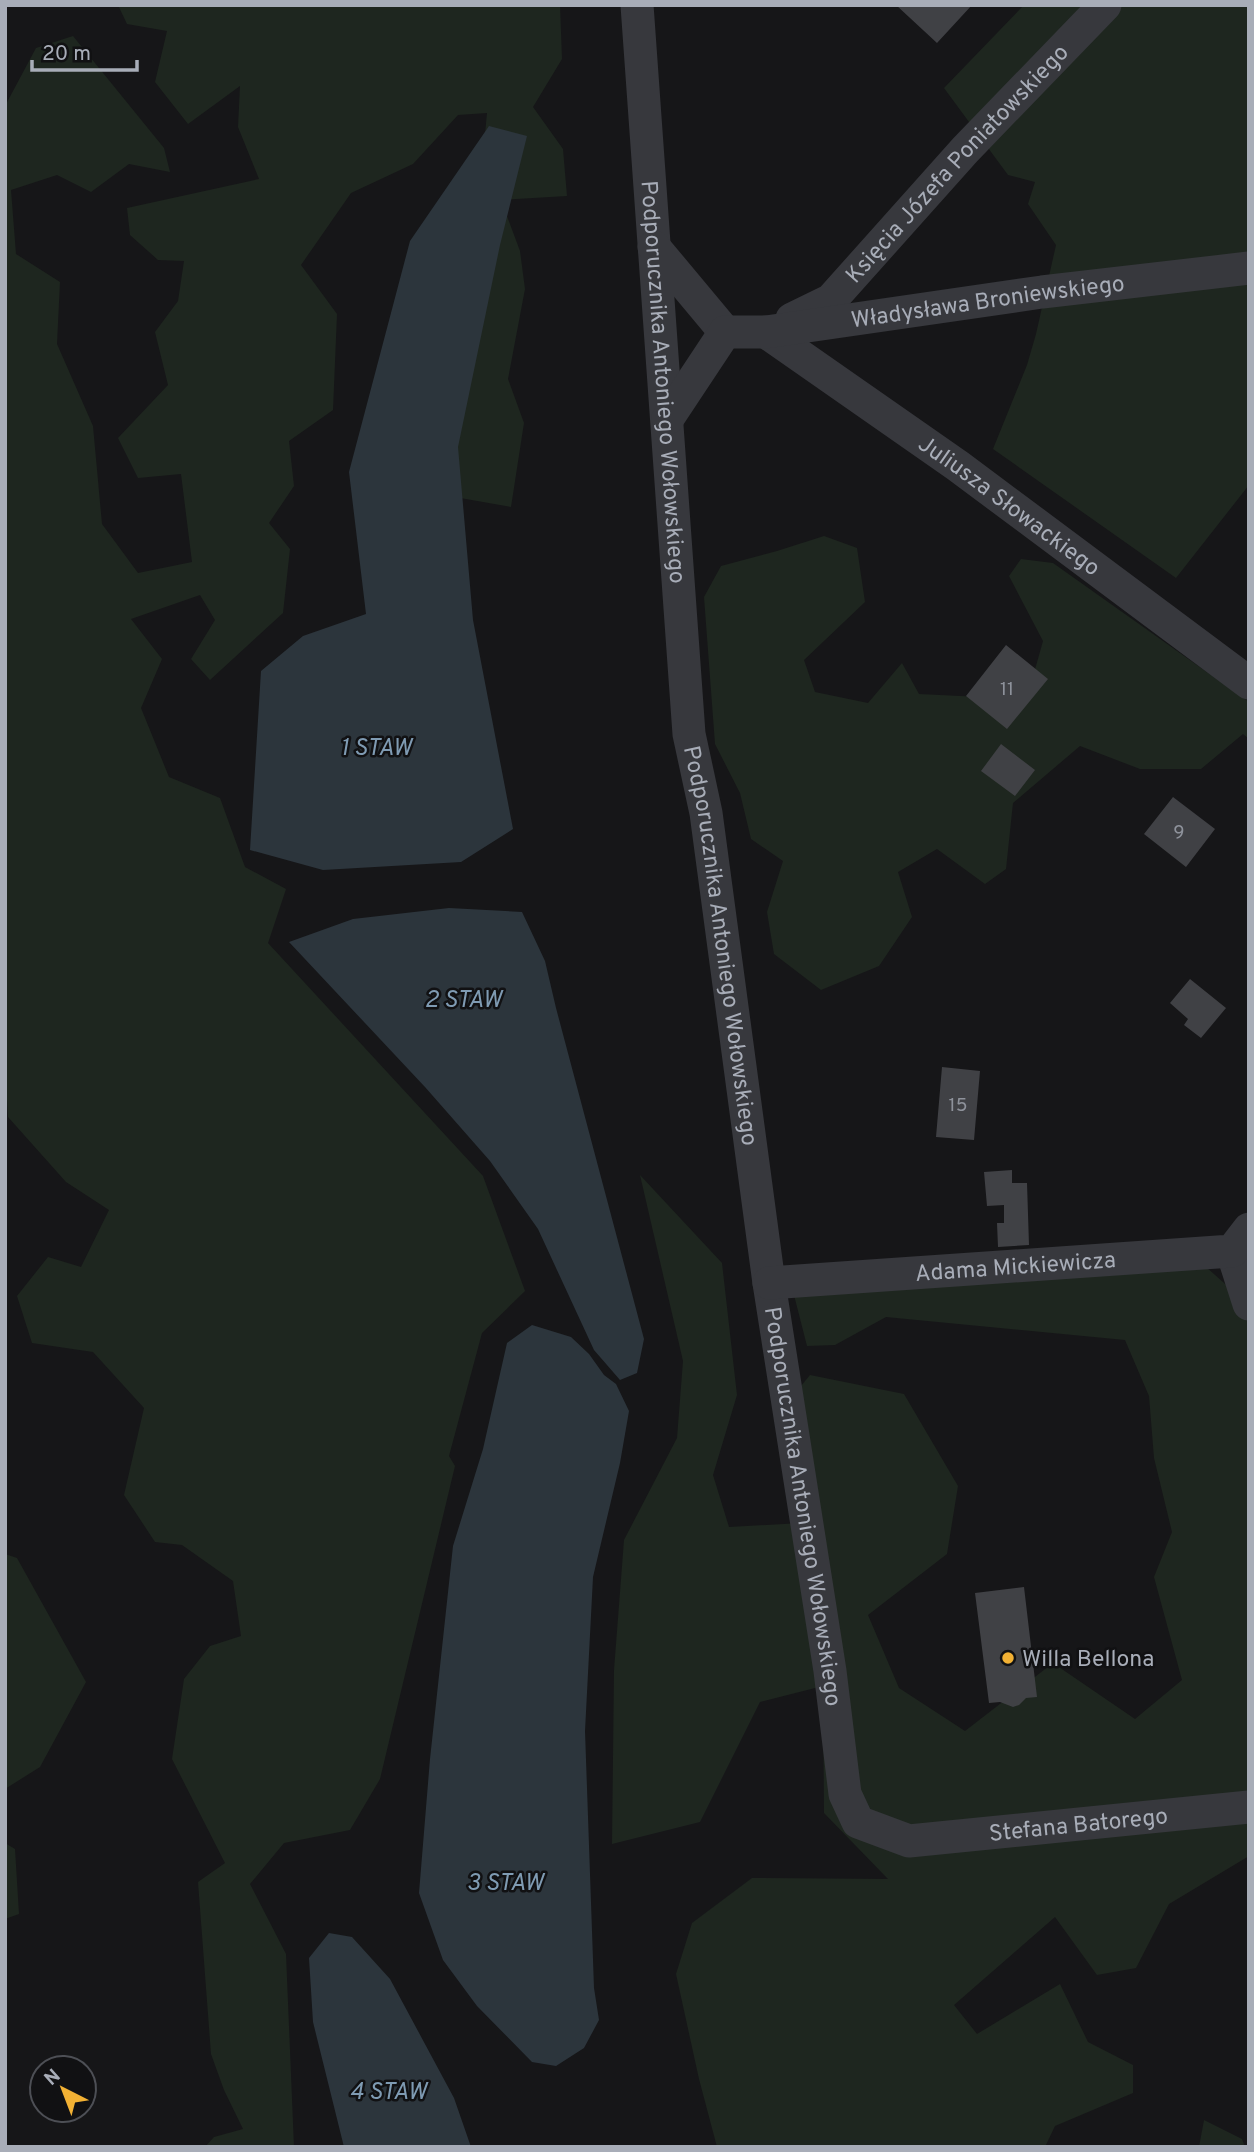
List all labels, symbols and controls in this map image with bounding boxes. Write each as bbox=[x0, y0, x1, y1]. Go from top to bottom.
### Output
scale bar bbox=[32, 28, 136, 72]
street label: Księcia Józefa Poniatowskiego bbox=[841, 39, 1076, 291]
text: 20 m bbox=[42, 41, 91, 68]
street label: Podporucznika Antoniego Wołowskiego bbox=[633, 180, 690, 585]
street label: Władysława Broniewskiego bbox=[849, 271, 1126, 337]
street label: Juliusza Słowackiego bbox=[912, 431, 1105, 584]
house number: 11 bbox=[1000, 678, 1014, 702]
water label: 1 STAW bbox=[340, 734, 415, 764]
street label: Podporucznika Antoniego Wołowskiego bbox=[675, 743, 762, 1148]
house number: 9 bbox=[1173, 821, 1185, 845]
water label: 2 STAW bbox=[424, 986, 504, 1016]
house number: 15 bbox=[949, 1094, 967, 1118]
street label: Adama Mickiewicza bbox=[914, 1247, 1117, 1290]
street label: Podporucznika Antoniego Wołowskiego bbox=[756, 1305, 846, 1708]
place label: Willa Bellona bbox=[1022, 1646, 1154, 1675]
marker: Willa Bellona bbox=[1000, 1650, 1016, 1666]
street label: Stefana Batorego bbox=[988, 1803, 1169, 1850]
water label: 3 STAW bbox=[467, 1869, 546, 1899]
north arrow bbox=[28, 2054, 98, 2124]
text: N bbox=[40, 2064, 66, 2091]
water label: 4 STAW bbox=[349, 2078, 429, 2108]

